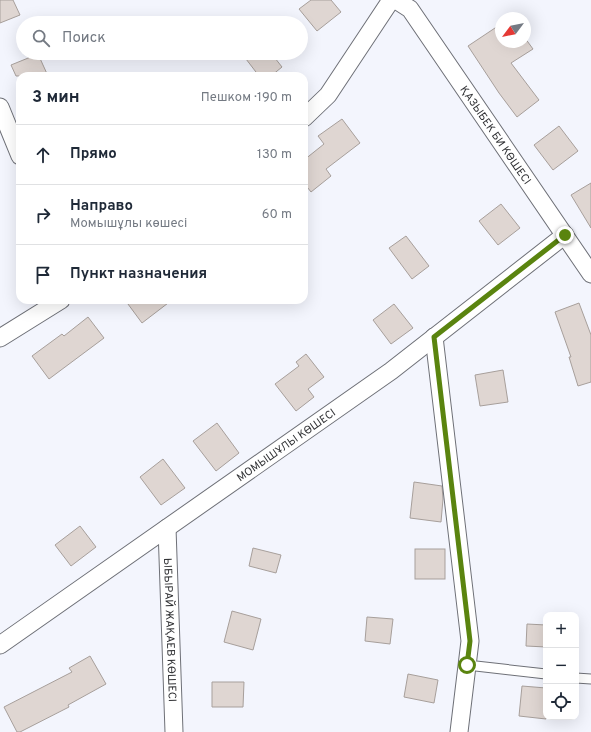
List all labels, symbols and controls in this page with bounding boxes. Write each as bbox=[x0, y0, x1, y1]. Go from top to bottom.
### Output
north arrow bbox=[495, 12, 531, 48]
search box bbox=[16, 16, 308, 60]
icon: search bbox=[30, 27, 52, 49]
text: Поиск bbox=[62, 29, 106, 48]
street label: ҚАЗЫБЕК БИ КӨШЕСІ bbox=[456, 83, 534, 187]
text: 3 мин bbox=[32, 87, 80, 109]
text: Пешком · 190 m bbox=[201, 90, 292, 106]
icon: ahead bbox=[32, 144, 54, 166]
text: Прямо bbox=[70, 145, 117, 164]
text: 130 m bbox=[257, 147, 292, 163]
text: Направо bbox=[70, 197, 133, 216]
icon: right bbox=[32, 204, 54, 226]
text: 60 m bbox=[262, 207, 292, 223]
text: Момышұлы көшесі bbox=[70, 216, 187, 232]
route end bbox=[556, 226, 574, 244]
icon: arrive bbox=[32, 264, 54, 286]
text: Пункт назначения bbox=[70, 265, 207, 284]
street label: МОМЫШҰЛЫ КӨШЕСІ bbox=[234, 406, 339, 485]
street label: ЫБЫРАЙ ЖАҚАЕВ КӨШЕСІ bbox=[160, 558, 179, 702]
map controls bbox=[543, 612, 579, 720]
button: + bbox=[543, 612, 579, 648]
button: − bbox=[543, 648, 579, 684]
route start bbox=[458, 656, 476, 674]
button: locate bbox=[543, 684, 579, 720]

